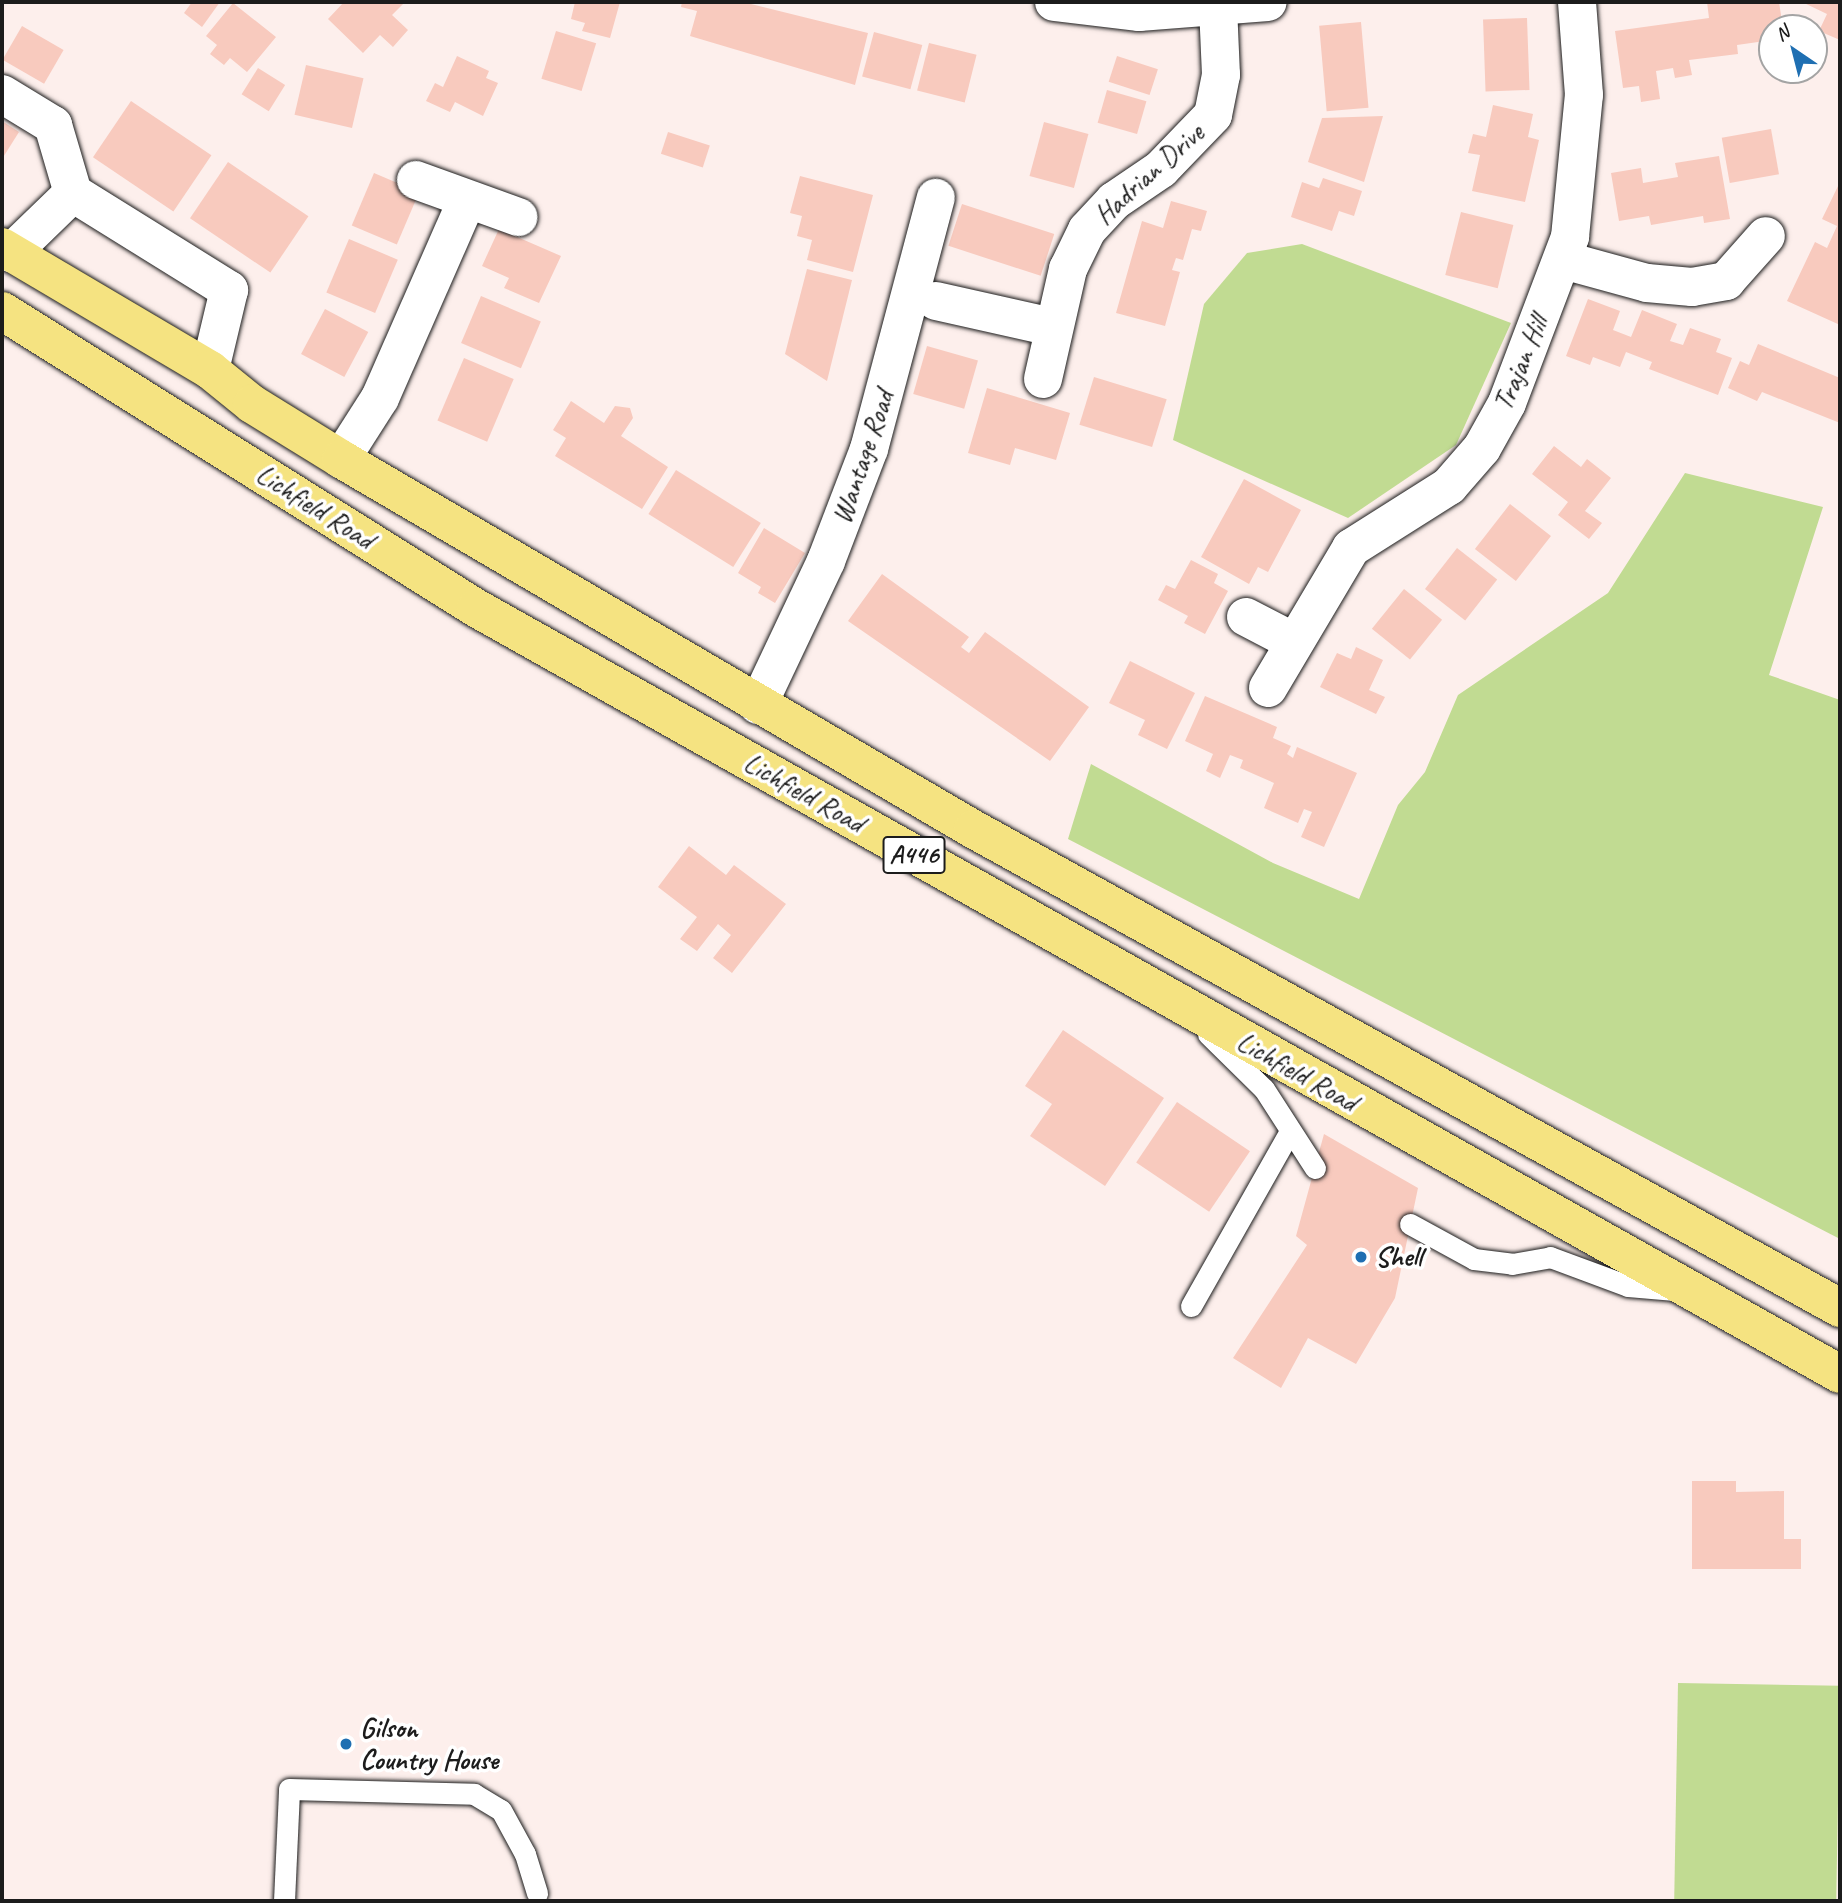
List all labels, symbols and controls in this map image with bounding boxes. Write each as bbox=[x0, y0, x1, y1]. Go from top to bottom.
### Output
north arrow bbox=[1758, 14, 1828, 84]
text: N bbox=[1770, 20, 1794, 47]
street label: Hadrian Drive bbox=[1087, 116, 1211, 232]
street label: Trajan Hill bbox=[1486, 310, 1556, 416]
street label: Wantage Road bbox=[825, 386, 901, 528]
street label: Lichfield Road bbox=[250, 458, 380, 556]
street label: Lichfield Road bbox=[738, 746, 870, 840]
road number: A446 bbox=[883, 832, 946, 877]
street label: Lichfield Road bbox=[1231, 1025, 1363, 1119]
place label: Shell bbox=[1375, 1240, 1422, 1274]
marker: Shell bbox=[1353, 1249, 1369, 1265]
place label: Gilson Country House bbox=[360, 1711, 498, 1777]
marker: Gilson Country House bbox=[338, 1736, 354, 1752]

